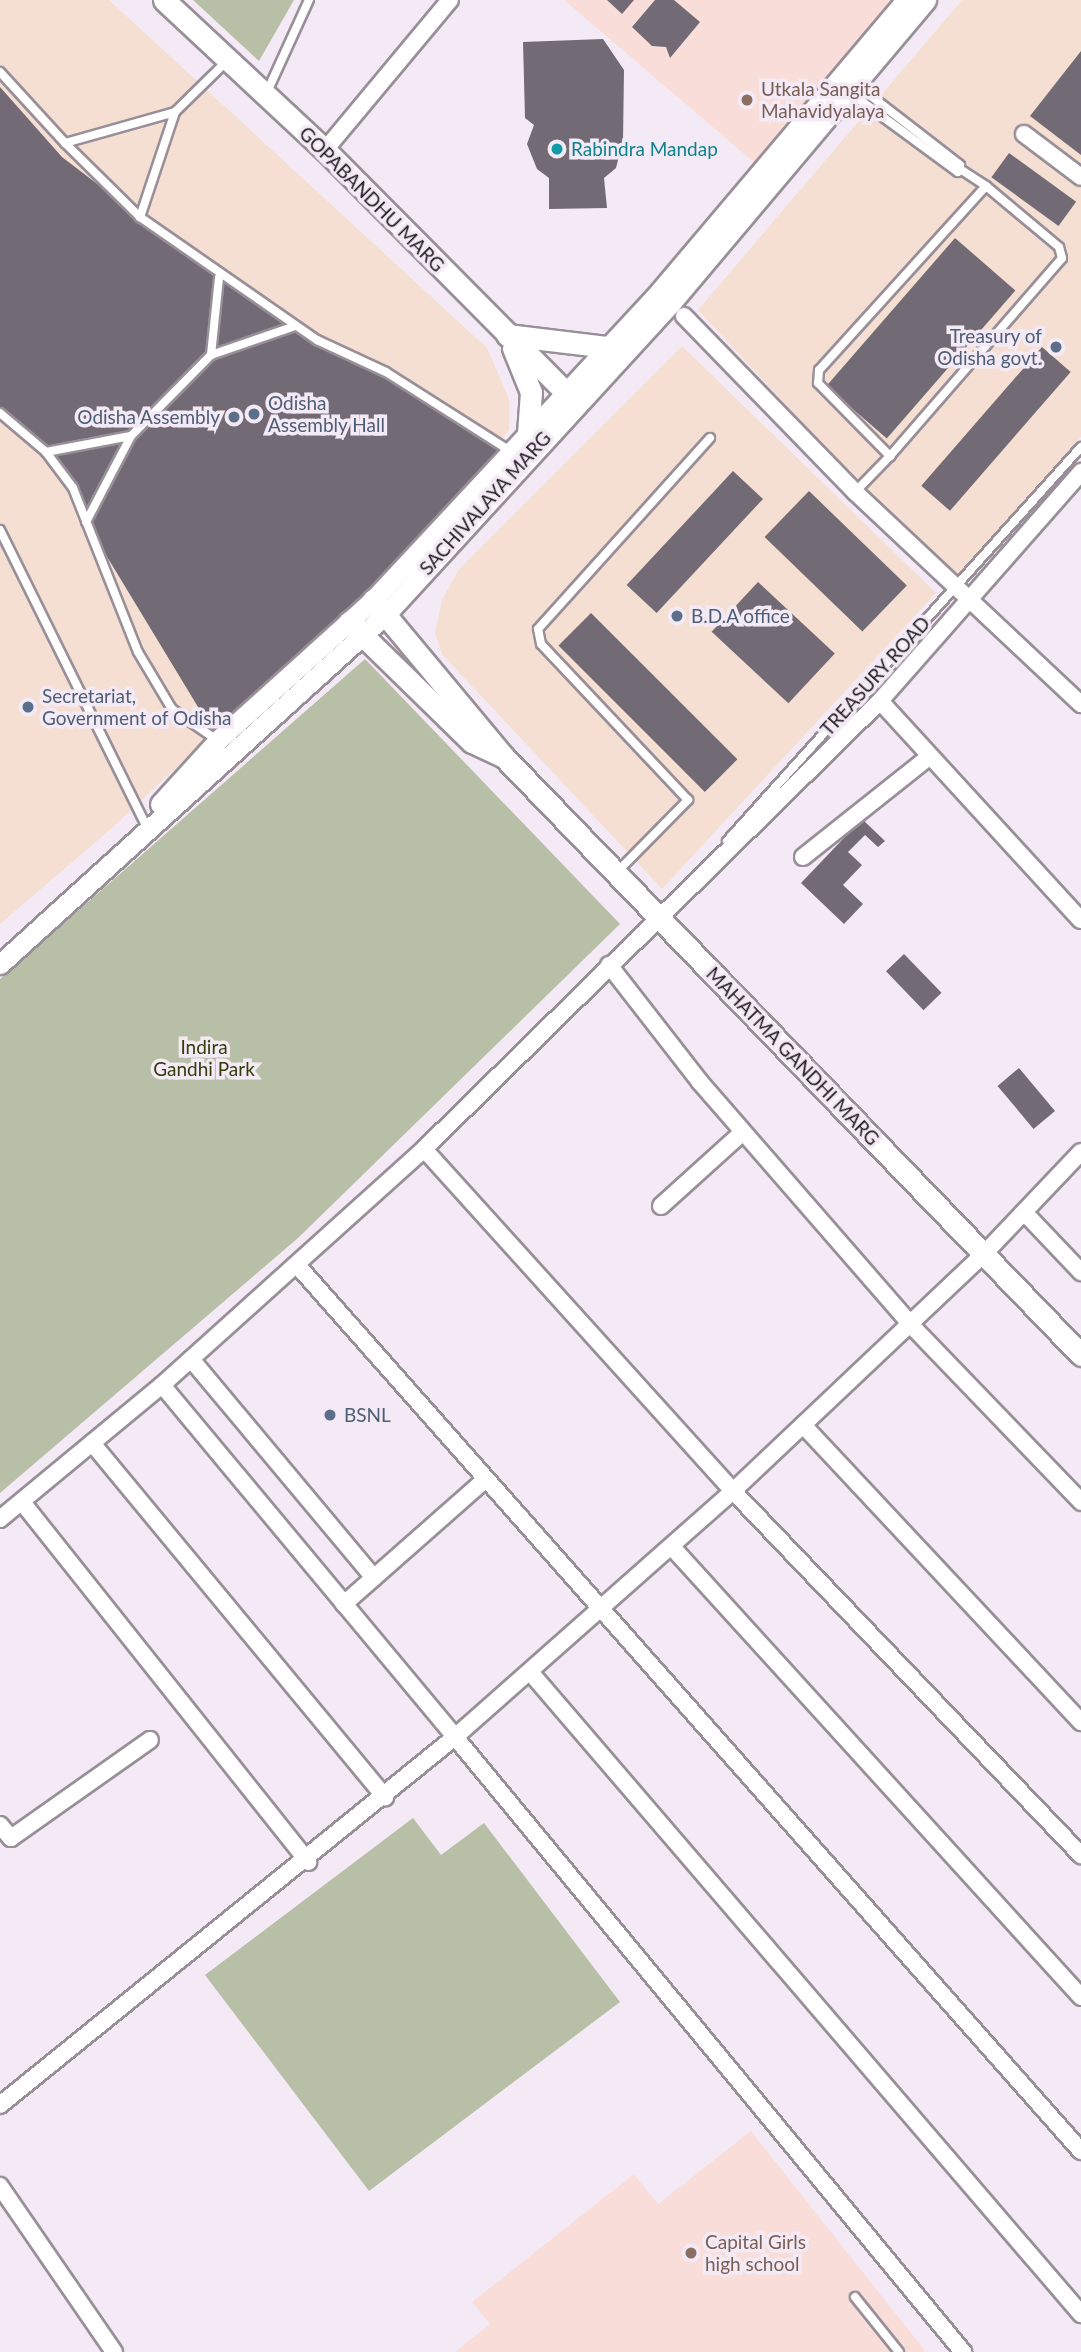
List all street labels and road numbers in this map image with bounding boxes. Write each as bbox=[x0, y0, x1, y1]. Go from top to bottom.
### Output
street label: GOPABANDHU MARG bbox=[295, 122, 449, 276]
street label: SACHIVALAYA MARG bbox=[414, 426, 556, 580]
street label: TREASURY ROAD bbox=[815, 611, 935, 741]
street label: MAHATMA GANDHI MARG bbox=[702, 962, 884, 1150]

